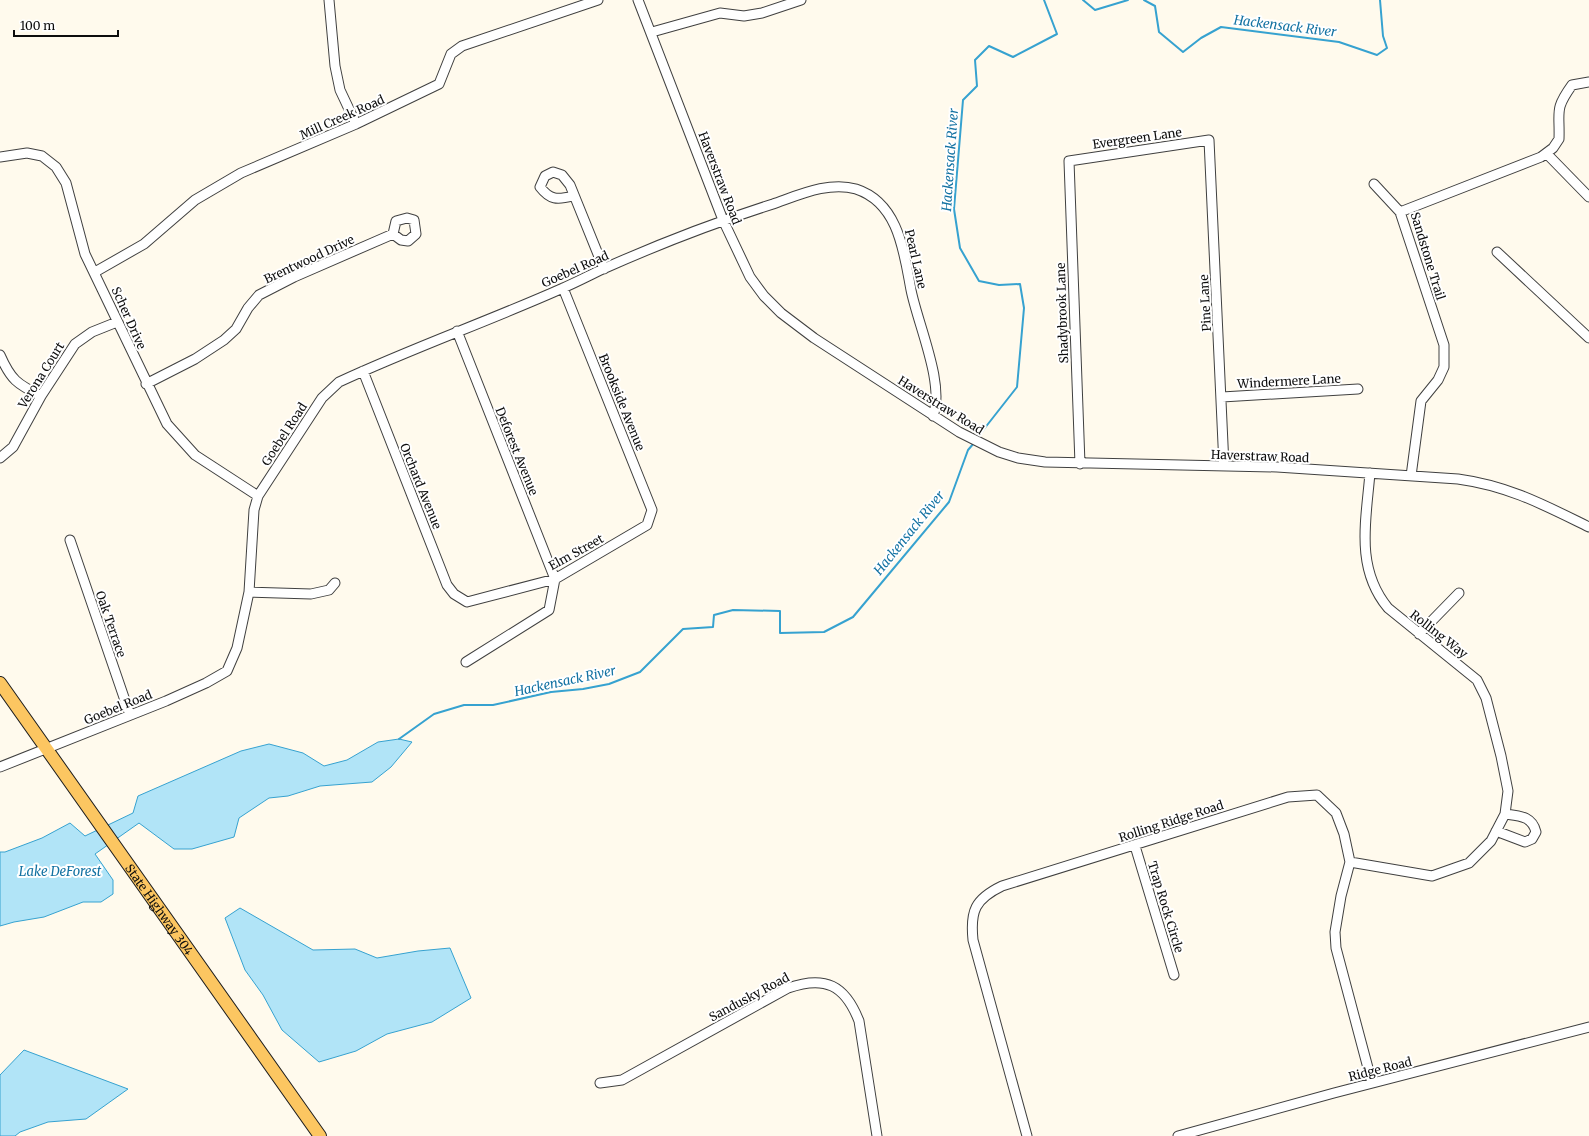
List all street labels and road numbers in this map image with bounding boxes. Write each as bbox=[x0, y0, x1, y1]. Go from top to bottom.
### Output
street label: Mill Creek Road bbox=[297, 92, 387, 142]
street label: Evergreen Lane bbox=[1091, 124, 1183, 152]
street label: Haverstraw Road bbox=[695, 129, 745, 227]
street label: Sandstone Trail bbox=[1408, 210, 1449, 302]
street label: Pearl Lane bbox=[902, 228, 930, 290]
street label: Brentwood Drive bbox=[261, 232, 357, 286]
street label: Goebel Road bbox=[539, 248, 611, 290]
street label: Shadybrook Lane bbox=[1053, 262, 1071, 364]
street label: Pine Lane bbox=[1196, 274, 1214, 332]
street label: Scher Drive bbox=[109, 284, 149, 352]
street label: Verona Court bbox=[14, 339, 67, 412]
street label: Brookside Avenue bbox=[596, 351, 648, 453]
street label: Windermere Lane bbox=[1236, 371, 1341, 391]
street label: Haverstraw Road bbox=[895, 373, 987, 437]
street label: Goebel Road bbox=[258, 400, 310, 468]
street label: Deforest Avenue bbox=[492, 405, 542, 497]
street label: Orchard Avenue bbox=[397, 441, 445, 531]
street label: Haverstraw Road bbox=[1211, 447, 1309, 465]
street label: Elm Street bbox=[546, 531, 606, 573]
street label: Oak Terrace bbox=[93, 589, 129, 659]
street label: Rolling Way bbox=[1407, 607, 1471, 661]
street label: Goebel Road bbox=[82, 687, 154, 727]
street label: Rolling Ridge Road bbox=[1117, 797, 1225, 845]
street label: Trap Rock Circle bbox=[1145, 860, 1187, 954]
street label: State Highway 304 bbox=[123, 861, 197, 958]
street label: Sandusky Road bbox=[706, 970, 792, 1024]
street label: Ridge Road bbox=[1347, 1054, 1413, 1084]

